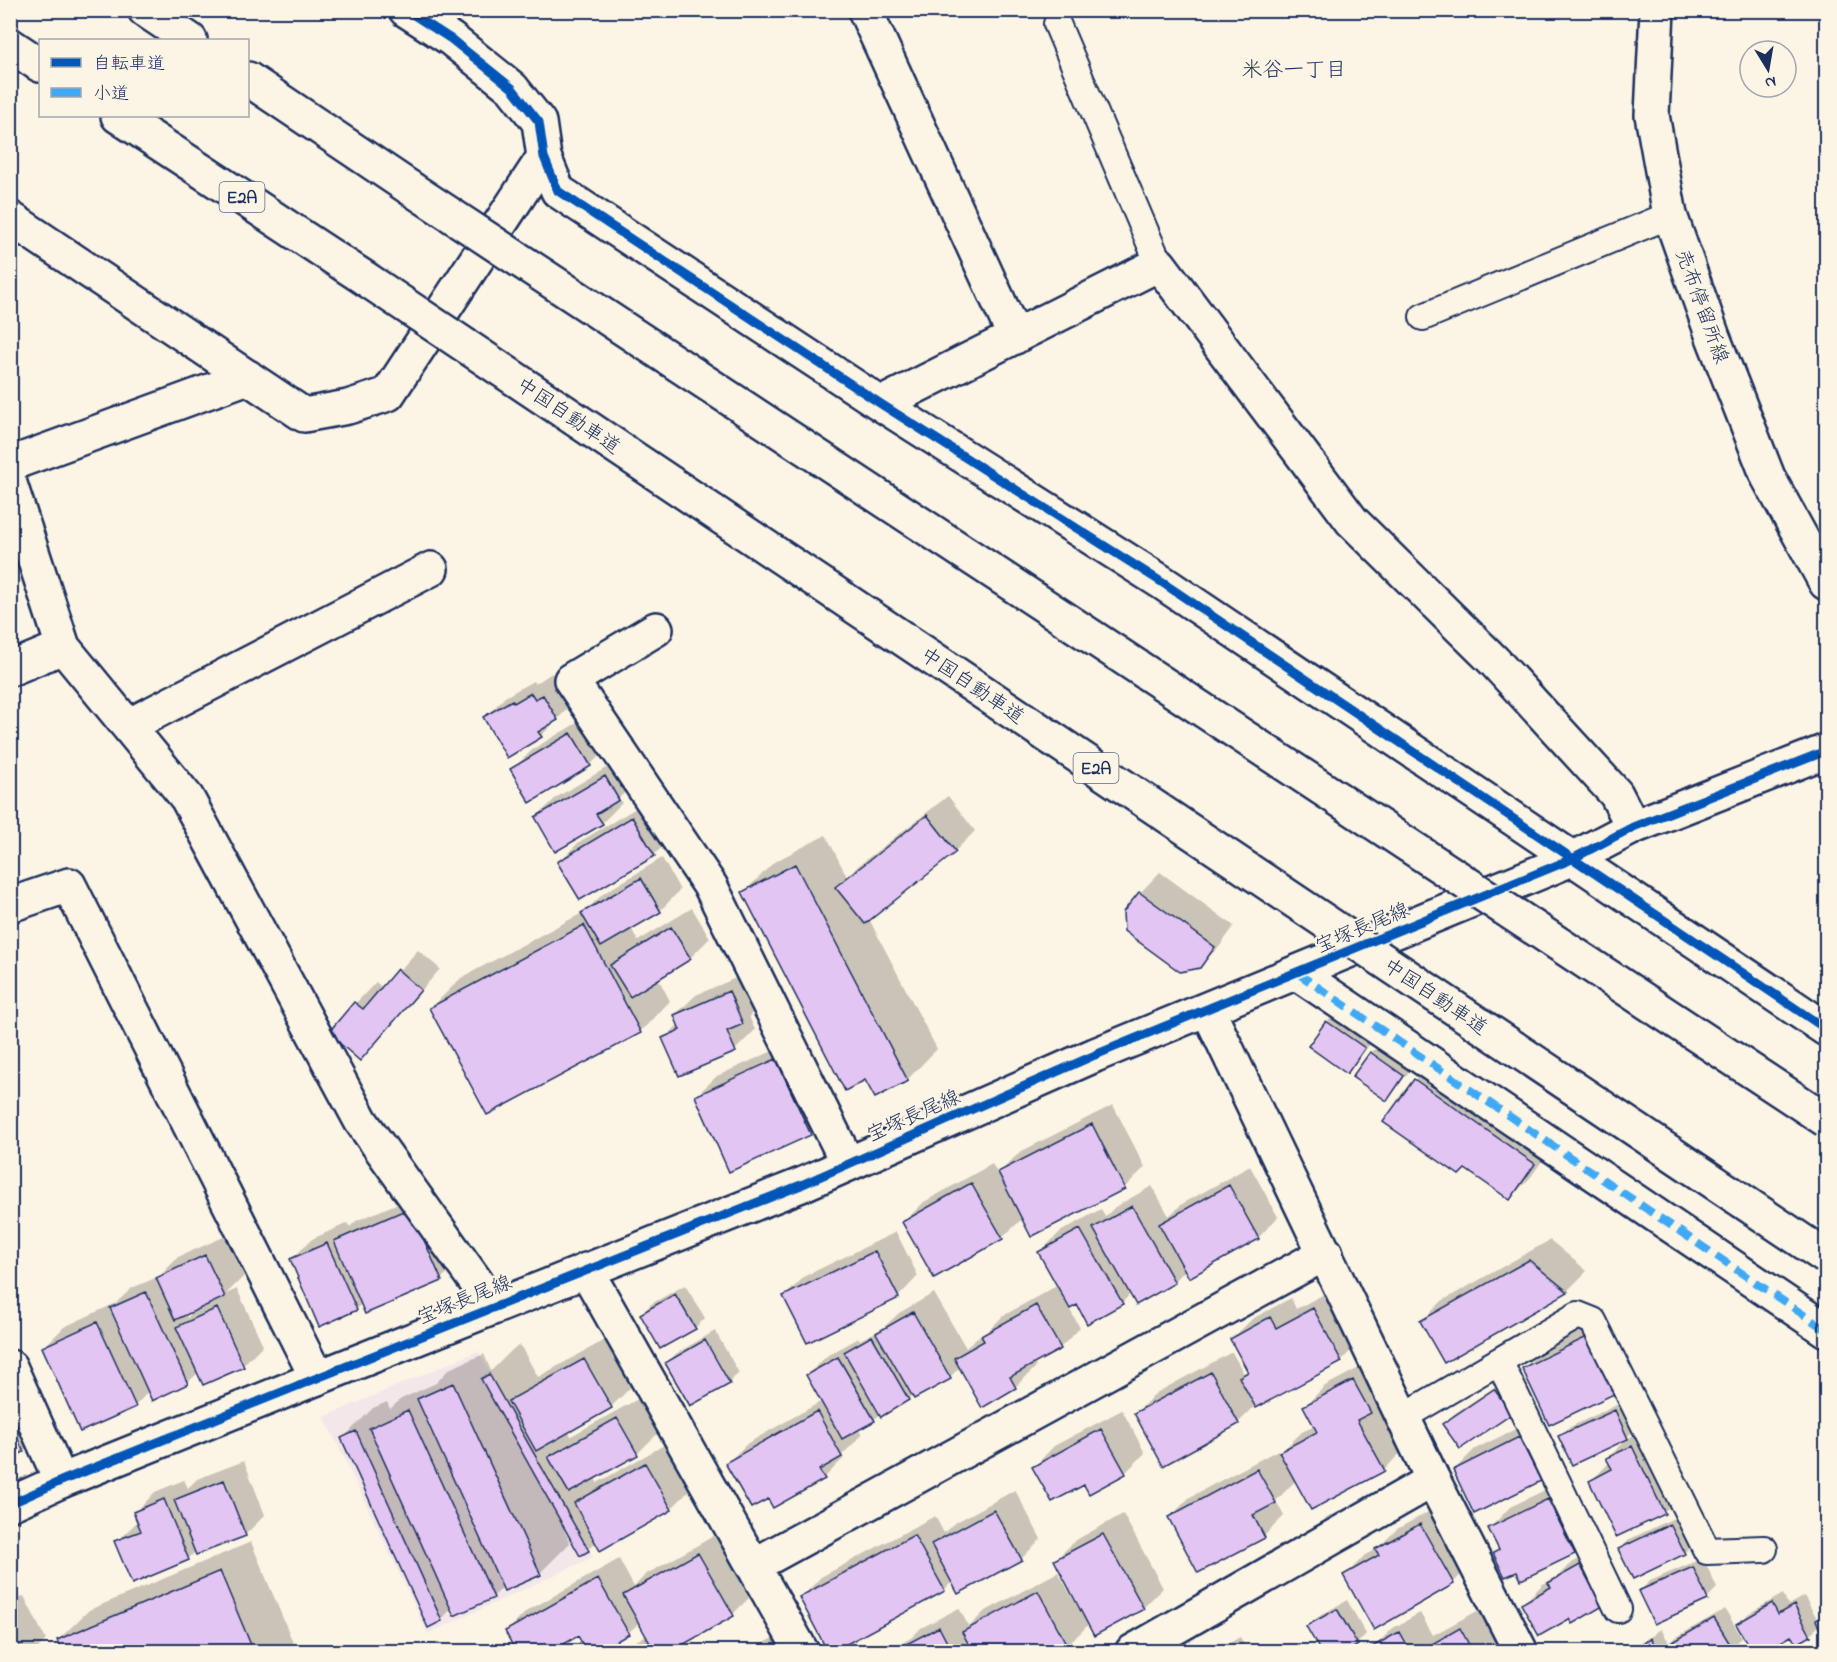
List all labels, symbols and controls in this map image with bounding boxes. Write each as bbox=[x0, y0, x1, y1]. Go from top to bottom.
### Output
legend bbox=[39, 39, 249, 117]
north arrow bbox=[1738, 39, 1798, 99]
text: 自転車道 bbox=[93, 52, 165, 78]
district label: 米谷一丁目 bbox=[1242, 56, 1347, 86]
text: N bbox=[1763, 69, 1778, 95]
text: 小道 bbox=[93, 82, 129, 108]
road number: E2A bbox=[220, 182, 264, 212]
street label: 売布停留所線 bbox=[1667, 246, 1735, 368]
street label: 中国自動車道 bbox=[510, 371, 625, 463]
street label: 中国自動車道 bbox=[914, 641, 1029, 733]
road number: E2A bbox=[1074, 753, 1118, 783]
street label: 宝塚長尾線 bbox=[1311, 896, 1415, 962]
street label: 中国自動車道 bbox=[1377, 952, 1492, 1044]
street label: 宝塚長尾線 bbox=[862, 1084, 966, 1151]
street label: 宝塚長尾線 bbox=[413, 1269, 517, 1333]

